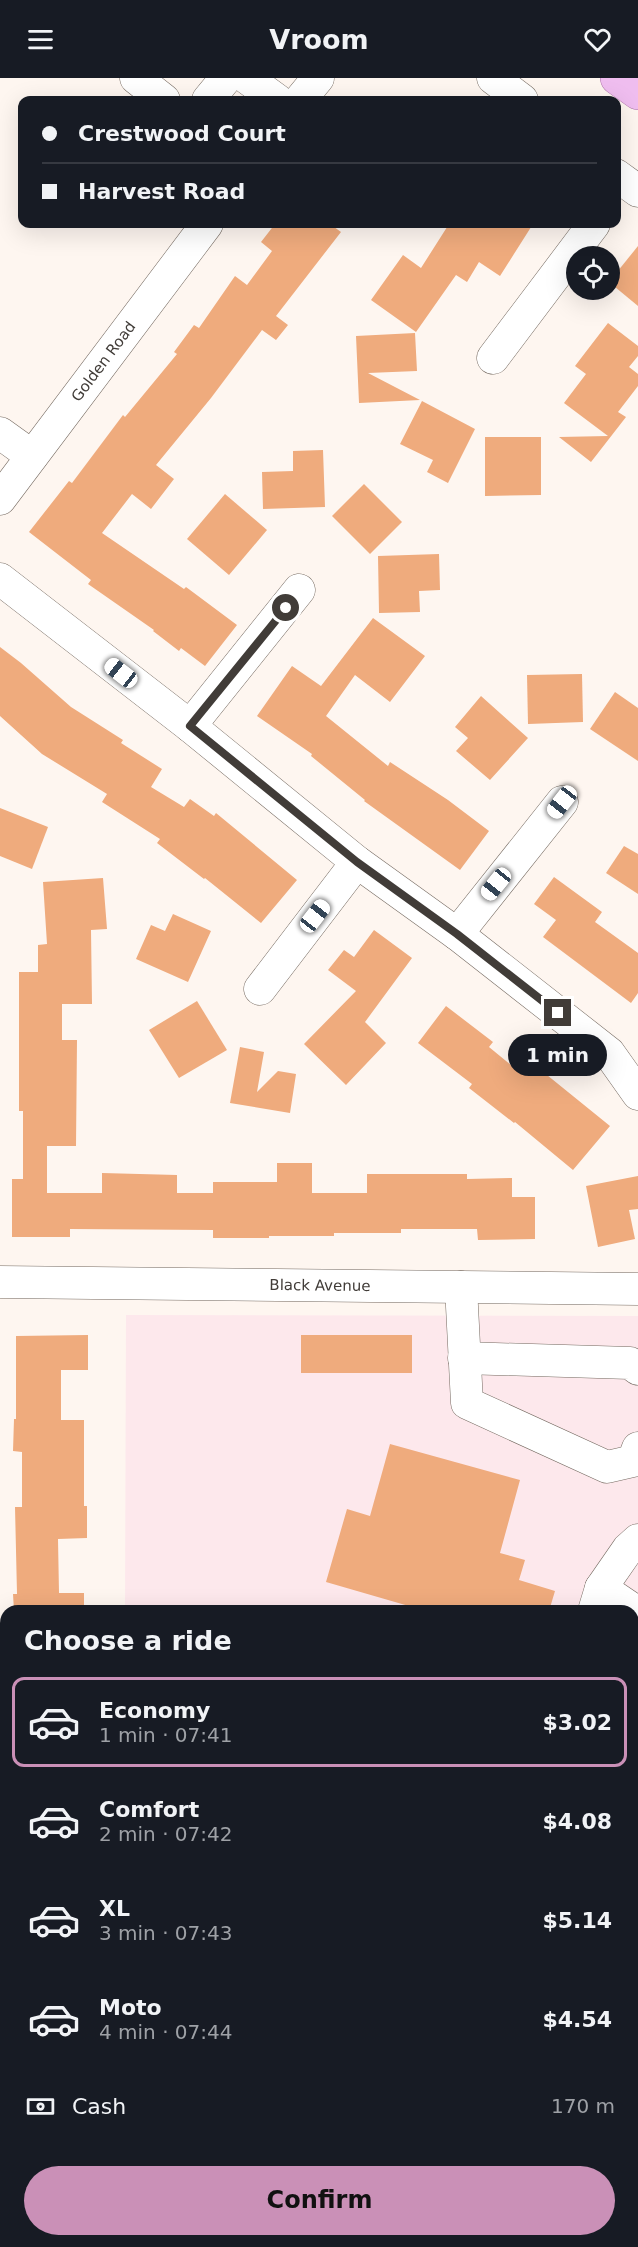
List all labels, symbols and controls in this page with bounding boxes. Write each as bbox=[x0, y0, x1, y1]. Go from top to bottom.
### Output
icon: menu bbox=[24, 23, 57, 56]
icon: heart bbox=[581, 23, 614, 56]
text: Vroom bbox=[269, 24, 369, 55]
text: Crestwood Court bbox=[78, 121, 286, 146]
text: Harvest Road bbox=[78, 179, 245, 204]
map controls bbox=[566, 246, 620, 300]
button: locate bbox=[566, 246, 620, 300]
street label: Golden Road bbox=[67, 318, 139, 405]
route start bbox=[272, 594, 299, 621]
car bbox=[101, 655, 141, 691]
car bbox=[544, 782, 580, 822]
car bbox=[478, 864, 514, 904]
car bbox=[297, 896, 333, 936]
route end bbox=[544, 999, 571, 1026]
callout: 1 min bbox=[508, 1034, 608, 1076]
text: 1 min bbox=[526, 1043, 589, 1067]
street label: Black Avenue bbox=[269, 1276, 371, 1295]
text: Choose a ride bbox=[24, 1625, 232, 1656]
icon: car bbox=[27, 1695, 81, 1749]
text: Economy bbox=[99, 1698, 210, 1723]
text: $3.02 bbox=[542, 1710, 612, 1735]
text: 1 min · 07:41 bbox=[99, 1723, 233, 1747]
icon: car bbox=[27, 1794, 81, 1848]
text: Comfort bbox=[99, 1797, 199, 1822]
text: $4.08 bbox=[542, 1809, 612, 1834]
text: 2 min · 07:42 bbox=[99, 1822, 233, 1846]
icon: car bbox=[27, 1893, 81, 1947]
text: XL bbox=[99, 1896, 130, 1921]
text: $5.14 bbox=[542, 1908, 612, 1933]
text: 3 min · 07:43 bbox=[99, 1921, 233, 1945]
icon: car bbox=[27, 1992, 81, 2046]
text: Moto bbox=[99, 1995, 162, 2020]
text: $4.54 bbox=[542, 2007, 612, 2032]
text: 4 min · 07:44 bbox=[99, 2020, 233, 2044]
icon: cash bbox=[24, 2090, 57, 2123]
text: Cash bbox=[72, 2094, 126, 2119]
text: 170 m bbox=[551, 2094, 615, 2118]
button: Confirm bbox=[24, 2166, 615, 2235]

